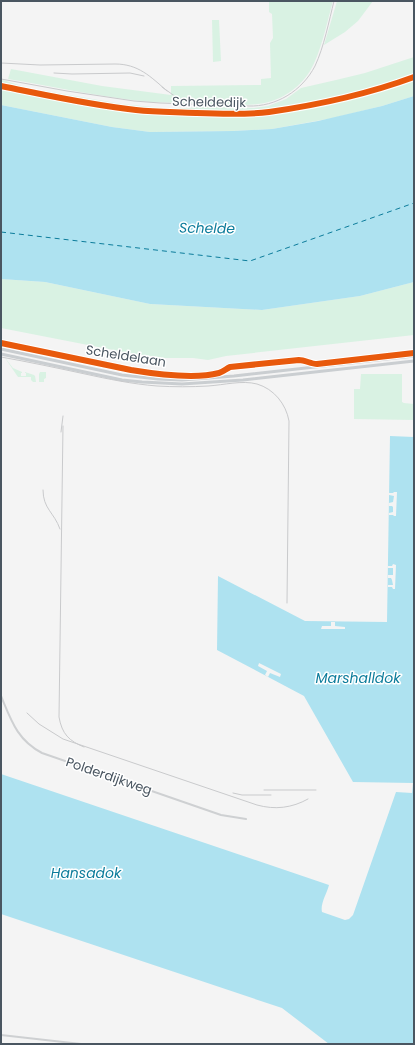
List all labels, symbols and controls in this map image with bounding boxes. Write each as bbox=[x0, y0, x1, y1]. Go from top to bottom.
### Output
street label: Scheldedijk bbox=[172, 92, 246, 112]
water label: Schelde bbox=[179, 218, 235, 238]
street label: Scheldelaan bbox=[84, 340, 168, 372]
water label: Marshalldok bbox=[316, 668, 401, 688]
street label: Polderdijkweg bbox=[63, 752, 155, 800]
water label: Hansadok bbox=[51, 863, 122, 883]

